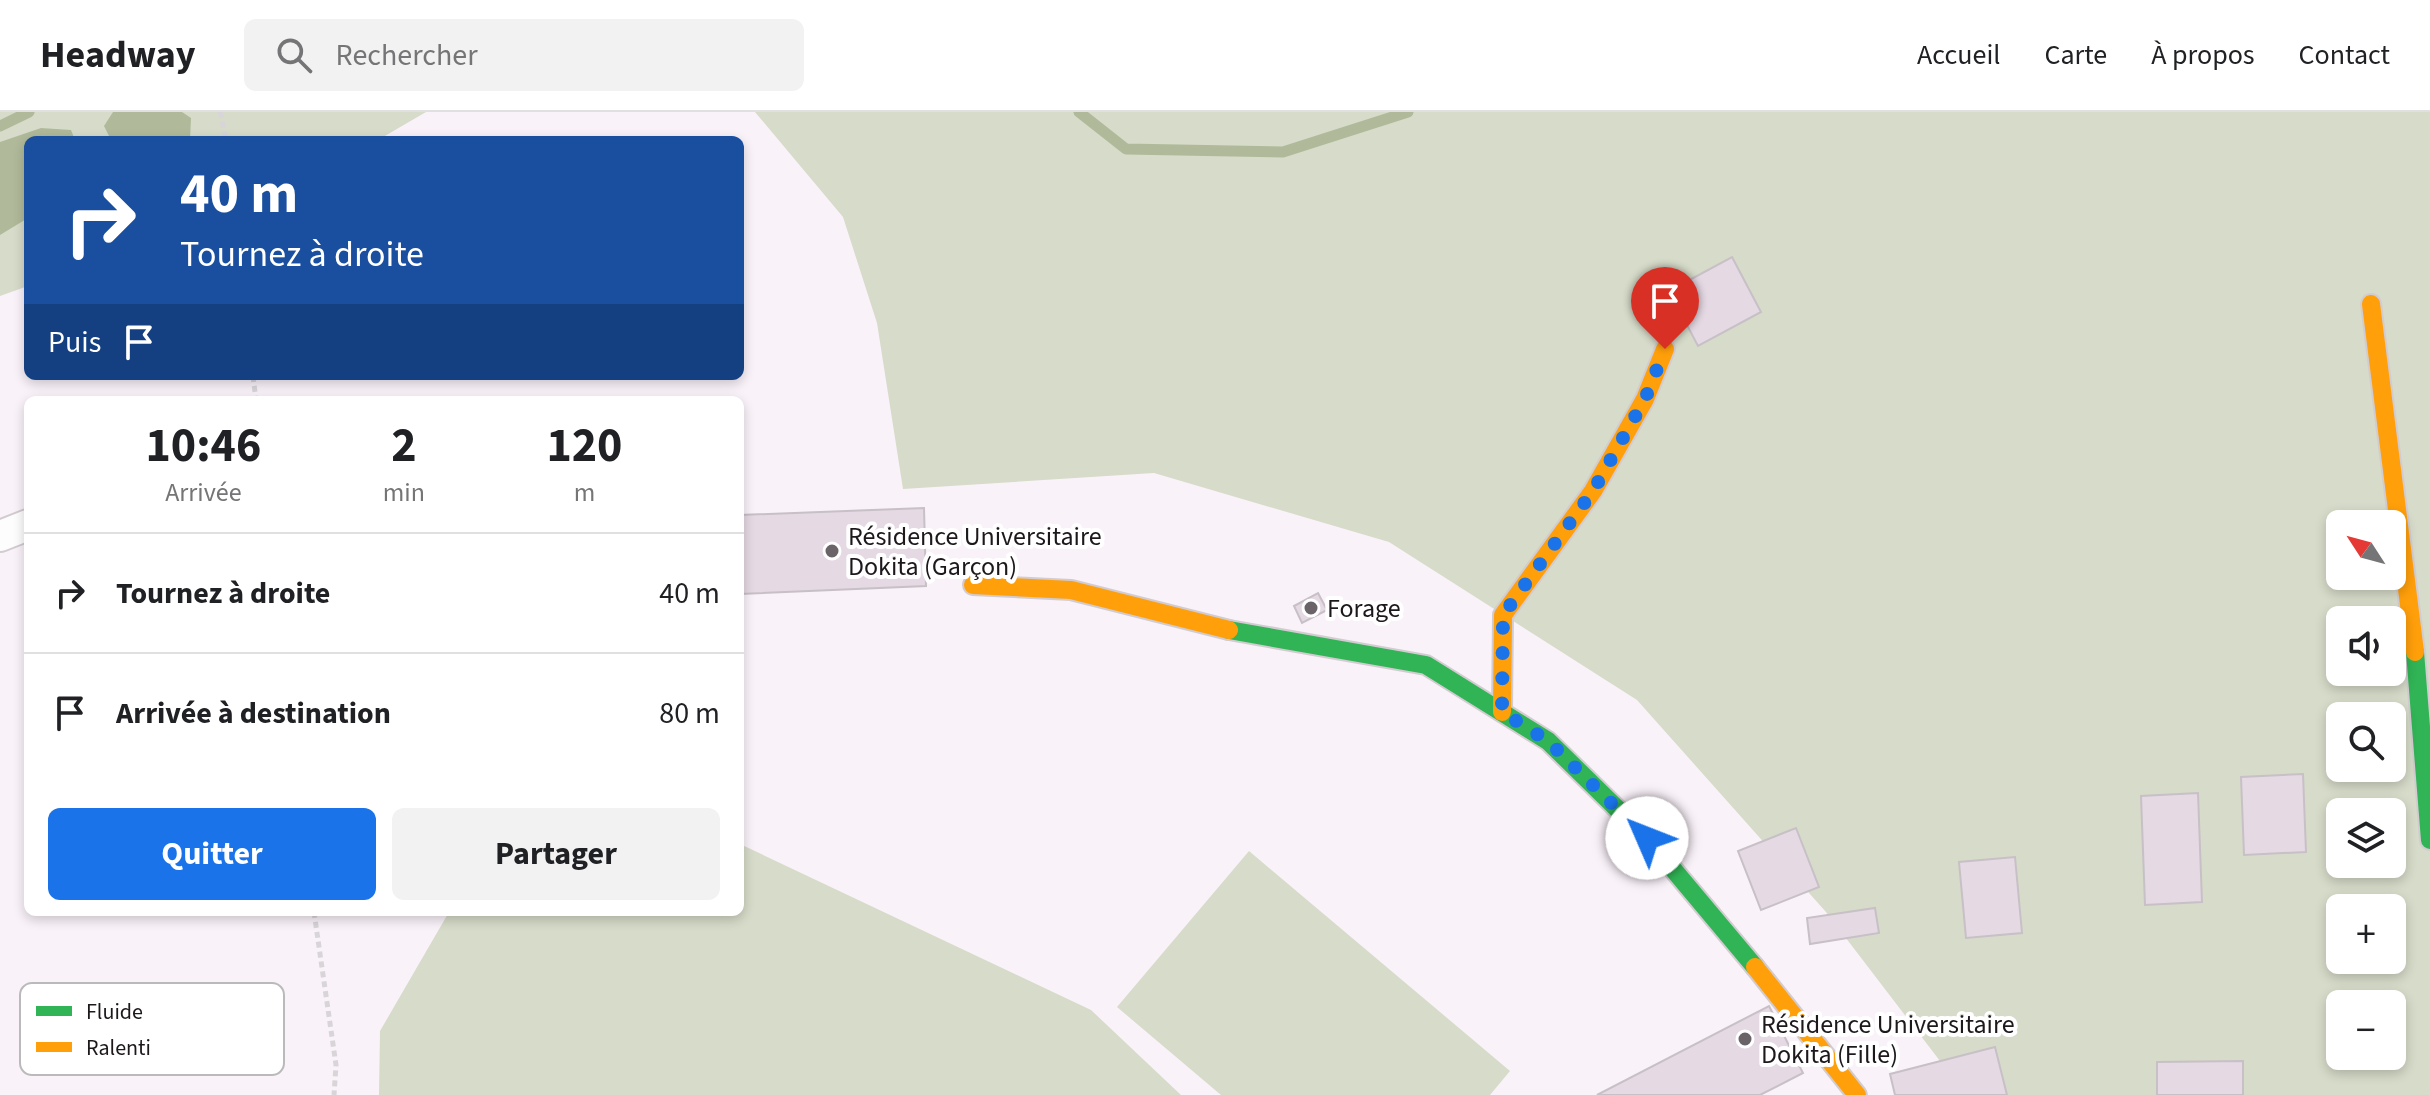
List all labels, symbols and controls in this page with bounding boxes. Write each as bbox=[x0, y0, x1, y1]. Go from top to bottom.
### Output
search box bbox=[244, 19, 804, 91]
text: Headway bbox=[40, 28, 196, 82]
icon: search bbox=[272, 33, 316, 77]
text: Rechercher bbox=[336, 34, 478, 77]
text: Accueil bbox=[1917, 35, 2000, 75]
text: Carte bbox=[2044, 35, 2107, 75]
text: À propos bbox=[2151, 35, 2255, 75]
text: Contact bbox=[2299, 35, 2390, 75]
text: 40 m bbox=[180, 155, 298, 234]
icon: right bbox=[48, 168, 152, 272]
text: Tournez à droite bbox=[180, 229, 424, 280]
pin bbox=[1631, 267, 1699, 349]
icon: arrive bbox=[1643, 279, 1687, 323]
icon: arrive bbox=[117, 320, 161, 364]
text: Puis bbox=[48, 321, 101, 364]
text: 10:46 bbox=[145, 412, 261, 480]
text: 2 bbox=[391, 412, 417, 480]
text: 120 bbox=[546, 412, 622, 480]
text: Arrivée bbox=[165, 474, 242, 511]
text: min bbox=[383, 474, 425, 511]
text: m bbox=[574, 474, 595, 511]
north arrow bbox=[2326, 510, 2406, 590]
map controls bbox=[2326, 510, 2406, 1070]
place label: Résidence Universitaire Dokita (Garçon) bbox=[848, 518, 1102, 585]
marker: Résidence Universitaire Dokita (Garçon) bbox=[823, 542, 841, 560]
icon: right bbox=[48, 571, 92, 615]
text: Tournez à droite bbox=[116, 572, 330, 615]
text: 40 m bbox=[659, 572, 720, 615]
place label: Forage bbox=[1327, 590, 1401, 627]
marker: Forage bbox=[1302, 599, 1320, 617]
button: sound bbox=[2326, 606, 2406, 686]
icon: arrive bbox=[48, 691, 92, 735]
text: Arrivée à destination bbox=[116, 692, 391, 735]
text: 80 m bbox=[659, 692, 720, 735]
button: search bbox=[2326, 702, 2406, 782]
position arrow bbox=[1605, 796, 1689, 880]
button: layers bbox=[2326, 798, 2406, 878]
button: Quitter bbox=[48, 808, 376, 900]
button: Partager bbox=[392, 808, 720, 900]
button: + bbox=[2326, 894, 2406, 974]
legend bbox=[20, 983, 284, 1075]
button: − bbox=[2326, 990, 2406, 1070]
text: Fluide bbox=[86, 996, 143, 1028]
place label: Résidence Universitaire Dokita (Fille) bbox=[1761, 1006, 2015, 1073]
marker: Résidence Universitaire Dokita (Fille) bbox=[1736, 1030, 1754, 1048]
text: Ralenti bbox=[86, 1032, 151, 1064]

